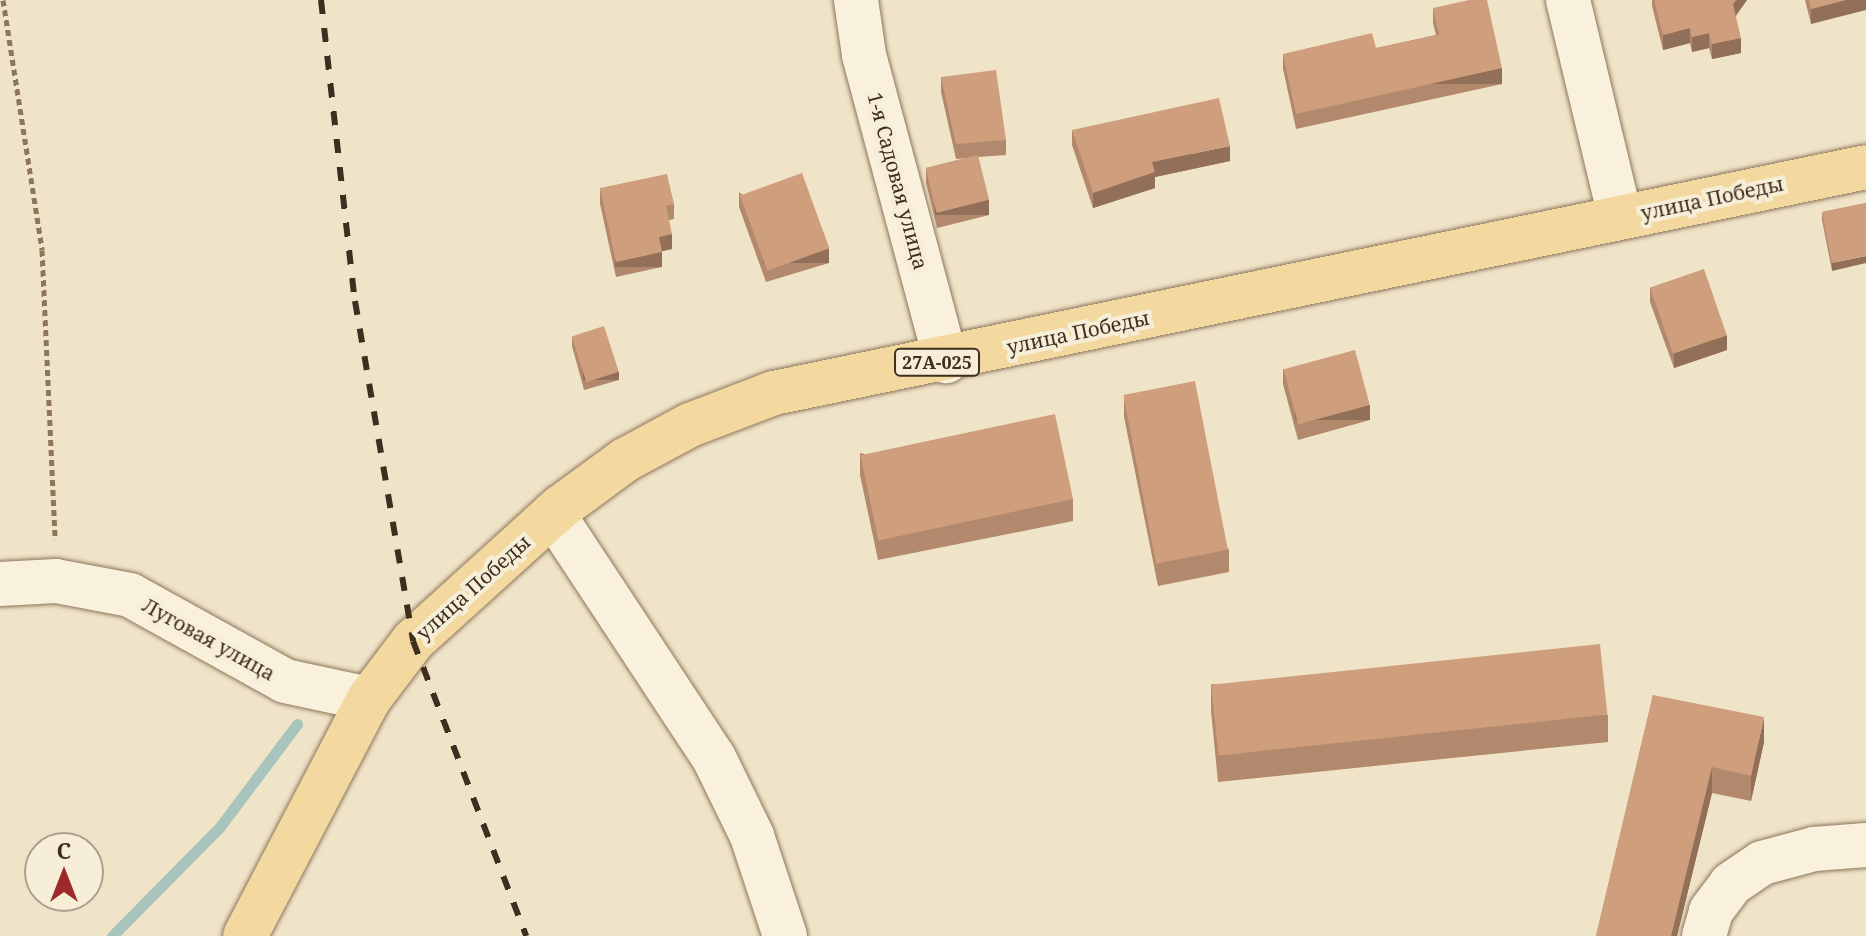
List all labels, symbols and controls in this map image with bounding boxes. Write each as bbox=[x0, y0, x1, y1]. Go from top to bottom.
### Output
street label: 1-я Садовая улица bbox=[863, 90, 933, 272]
street label: улица Победы bbox=[1638, 171, 1786, 225]
street label: улица Победы bbox=[1004, 305, 1152, 359]
road number: 27А-025 bbox=[893, 348, 981, 376]
street label: улица Победы bbox=[411, 529, 535, 645]
street label: Луговая улица bbox=[138, 593, 280, 685]
north arrow bbox=[24, 832, 104, 912]
text: С bbox=[57, 835, 71, 865]

